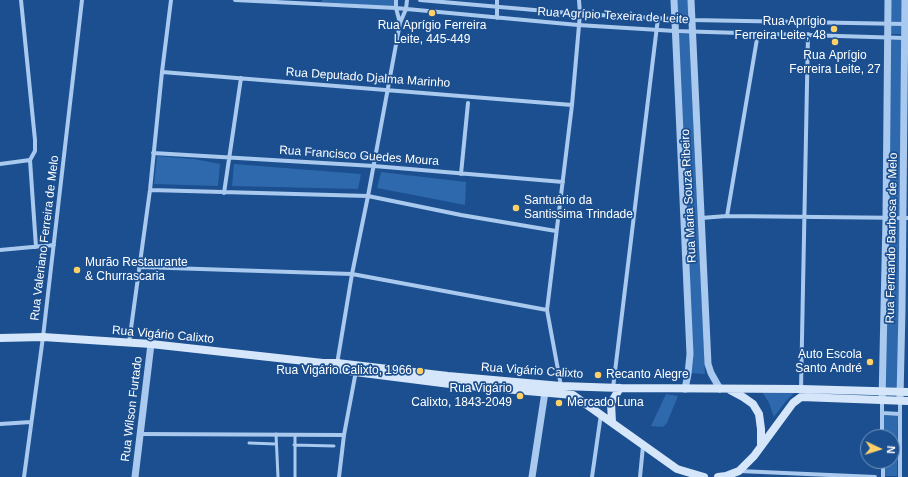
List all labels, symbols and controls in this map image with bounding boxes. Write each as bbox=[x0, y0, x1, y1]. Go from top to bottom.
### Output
street label: Rua Agrípio Texeira de Leite bbox=[537, 5, 689, 27]
marker: Rua Aprígio Ferreira Leite, 445-449 bbox=[427, 8, 437, 18]
place label: Rua Aprígio Ferreira Leite, 48 bbox=[735, 15, 826, 43]
place label: Rua Aprígio Ferreira Leite, 445-449 bbox=[378, 19, 486, 47]
marker: Rua Aprígio Ferreira Leite, 48 bbox=[829, 24, 839, 34]
marker: Rua Aprígio Ferreira Leite, 27 bbox=[830, 37, 840, 47]
place label: Rua Aprígio Ferreira Leite, 27 bbox=[789, 49, 881, 77]
street label: Rua Deputado Djalma Marinho bbox=[285, 65, 451, 91]
street label: Rua Maria Souza Ribeiro bbox=[678, 129, 700, 263]
street label: Rua Francisco Guedes Moura bbox=[279, 143, 439, 169]
street label: Rua Fernando Barbosa de Melo bbox=[883, 153, 901, 323]
street label: Rua Valeriano Ferreira de Melo bbox=[28, 154, 62, 322]
place label: Santuário da Santissima Trindade bbox=[524, 194, 633, 222]
marker: Santuário da Santissima Trindade bbox=[511, 203, 521, 213]
place label: Murão Restaurante & Churrascaria bbox=[85, 256, 188, 284]
marker: Murão Restaurante & Churrascaria bbox=[72, 265, 82, 275]
street label: Rua Vigário Calixto bbox=[111, 323, 215, 347]
place label: Auto Escola Santo André bbox=[795, 348, 862, 376]
street label: Rua Wilson Furtado bbox=[118, 355, 146, 463]
marker: Auto Escola Santo André bbox=[865, 357, 875, 367]
street label: Rua Vigário Calixto bbox=[480, 360, 584, 382]
place label: Rua Vigário Calixto, 1966 bbox=[276, 364, 412, 378]
marker: Rua Vigário Calixto, 1966 bbox=[415, 366, 425, 376]
place label: Recanto Alegre bbox=[606, 368, 689, 382]
marker: Recanto Alegre bbox=[593, 370, 603, 380]
place label: Rua Vigário Calixto, 1843-2049 bbox=[411, 382, 512, 410]
marker: Rua Vigário Calixto, 1843-2049 bbox=[515, 391, 525, 401]
place label: Mercado Luna bbox=[567, 396, 644, 410]
marker: Mercado Luna bbox=[554, 398, 564, 408]
north arrow bbox=[860, 429, 900, 469]
text: N bbox=[885, 445, 897, 454]

